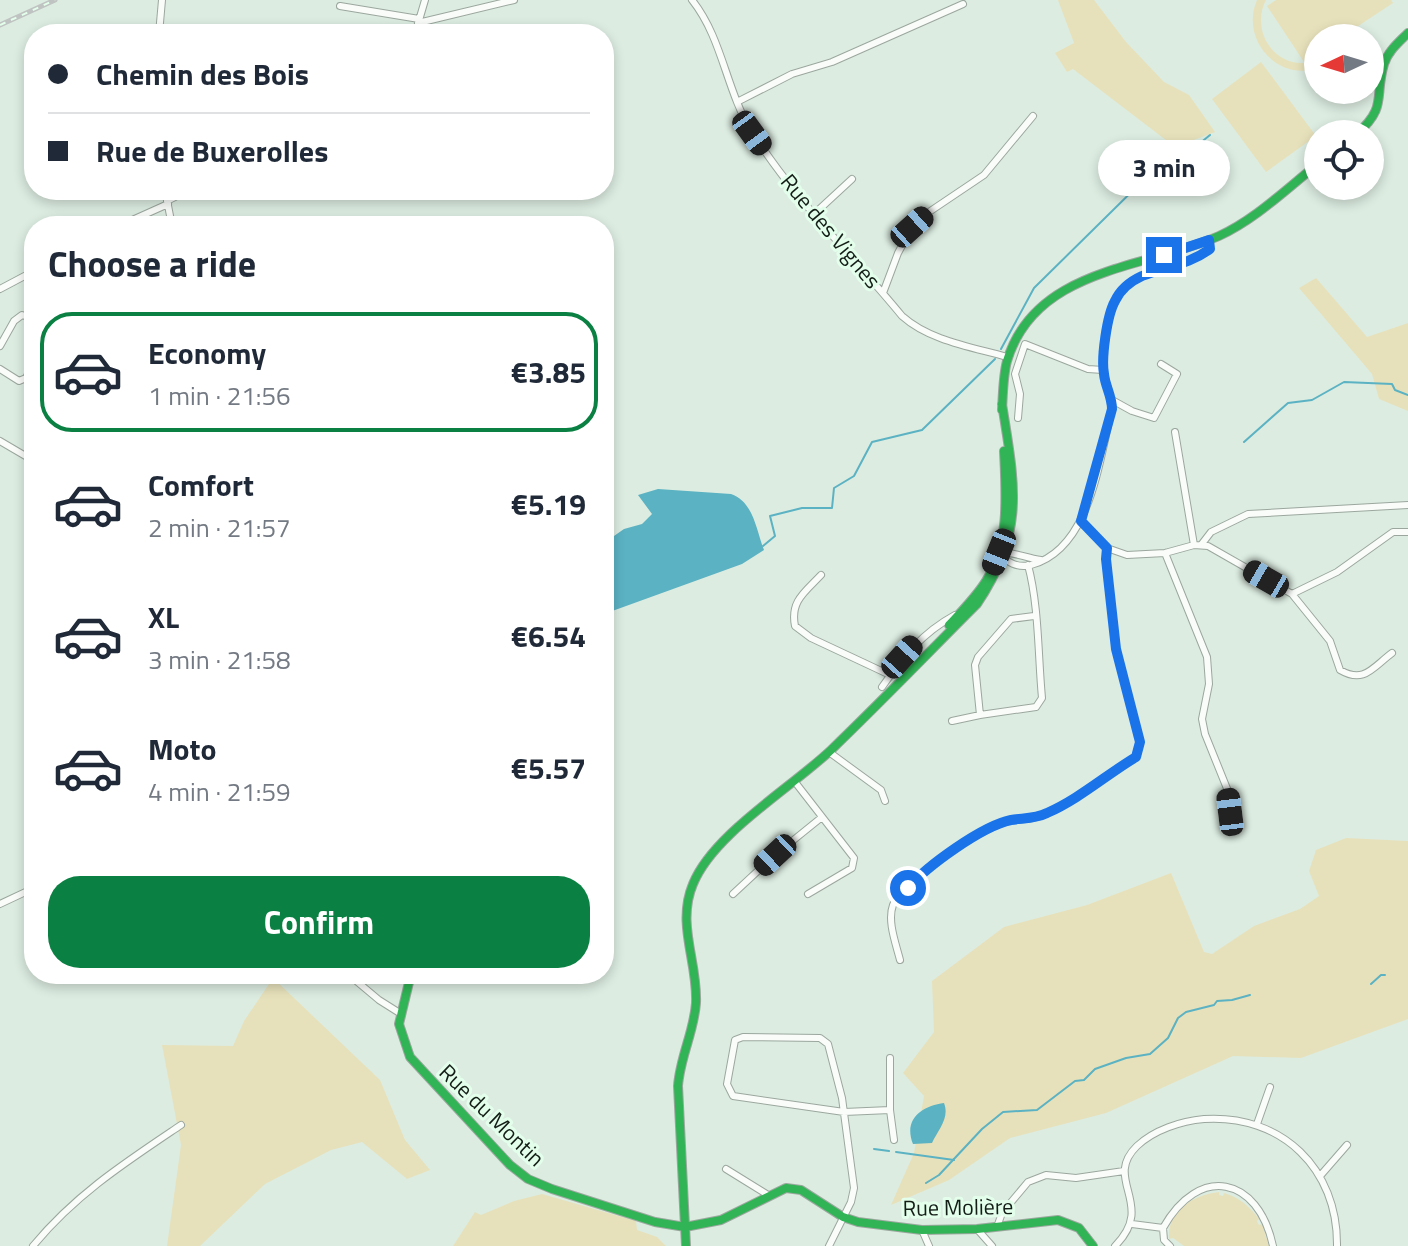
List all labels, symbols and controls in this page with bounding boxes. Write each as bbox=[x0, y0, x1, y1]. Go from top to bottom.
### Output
north arrow bbox=[1304, 24, 1384, 104]
map controls bbox=[1304, 24, 1384, 200]
text: Chemin des Bois bbox=[96, 51, 309, 97]
car bbox=[728, 107, 776, 159]
button: locate bbox=[1304, 120, 1384, 200]
text: Rue de Buxerolles bbox=[96, 128, 328, 174]
callout: 3 min bbox=[1098, 139, 1230, 195]
text: 3 min bbox=[1132, 148, 1196, 187]
street label: Rue des Vignes bbox=[773, 166, 889, 296]
car bbox=[886, 202, 938, 252]
text: Choose a ride bbox=[48, 236, 256, 291]
route end bbox=[1146, 237, 1182, 273]
text: Economy bbox=[148, 330, 266, 376]
icon: car bbox=[52, 336, 124, 408]
text: €3.85 bbox=[511, 349, 586, 395]
text: 1 min · 21:56 bbox=[148, 376, 291, 415]
text: Comfort bbox=[148, 462, 254, 508]
icon: car bbox=[52, 468, 124, 540]
text: €5.19 bbox=[511, 481, 586, 527]
text: 2 min · 21:57 bbox=[148, 508, 291, 547]
car bbox=[979, 525, 1019, 579]
car bbox=[1239, 557, 1293, 601]
text: XL bbox=[148, 594, 179, 640]
icon: car bbox=[52, 600, 124, 672]
text: €6.54 bbox=[511, 613, 586, 659]
car bbox=[877, 631, 927, 683]
text: 3 min · 21:58 bbox=[148, 640, 291, 679]
text: Moto bbox=[148, 726, 216, 772]
icon: car bbox=[52, 732, 124, 804]
text: €5.57 bbox=[511, 745, 586, 791]
text: 4 min · 21:59 bbox=[148, 772, 291, 811]
car bbox=[1215, 787, 1245, 837]
car bbox=[749, 830, 801, 880]
route start bbox=[890, 870, 926, 906]
button: Confirm bbox=[48, 876, 590, 968]
street label: Rue du Montin bbox=[432, 1056, 552, 1174]
street label: Rue Molière bbox=[902, 1189, 1014, 1225]

